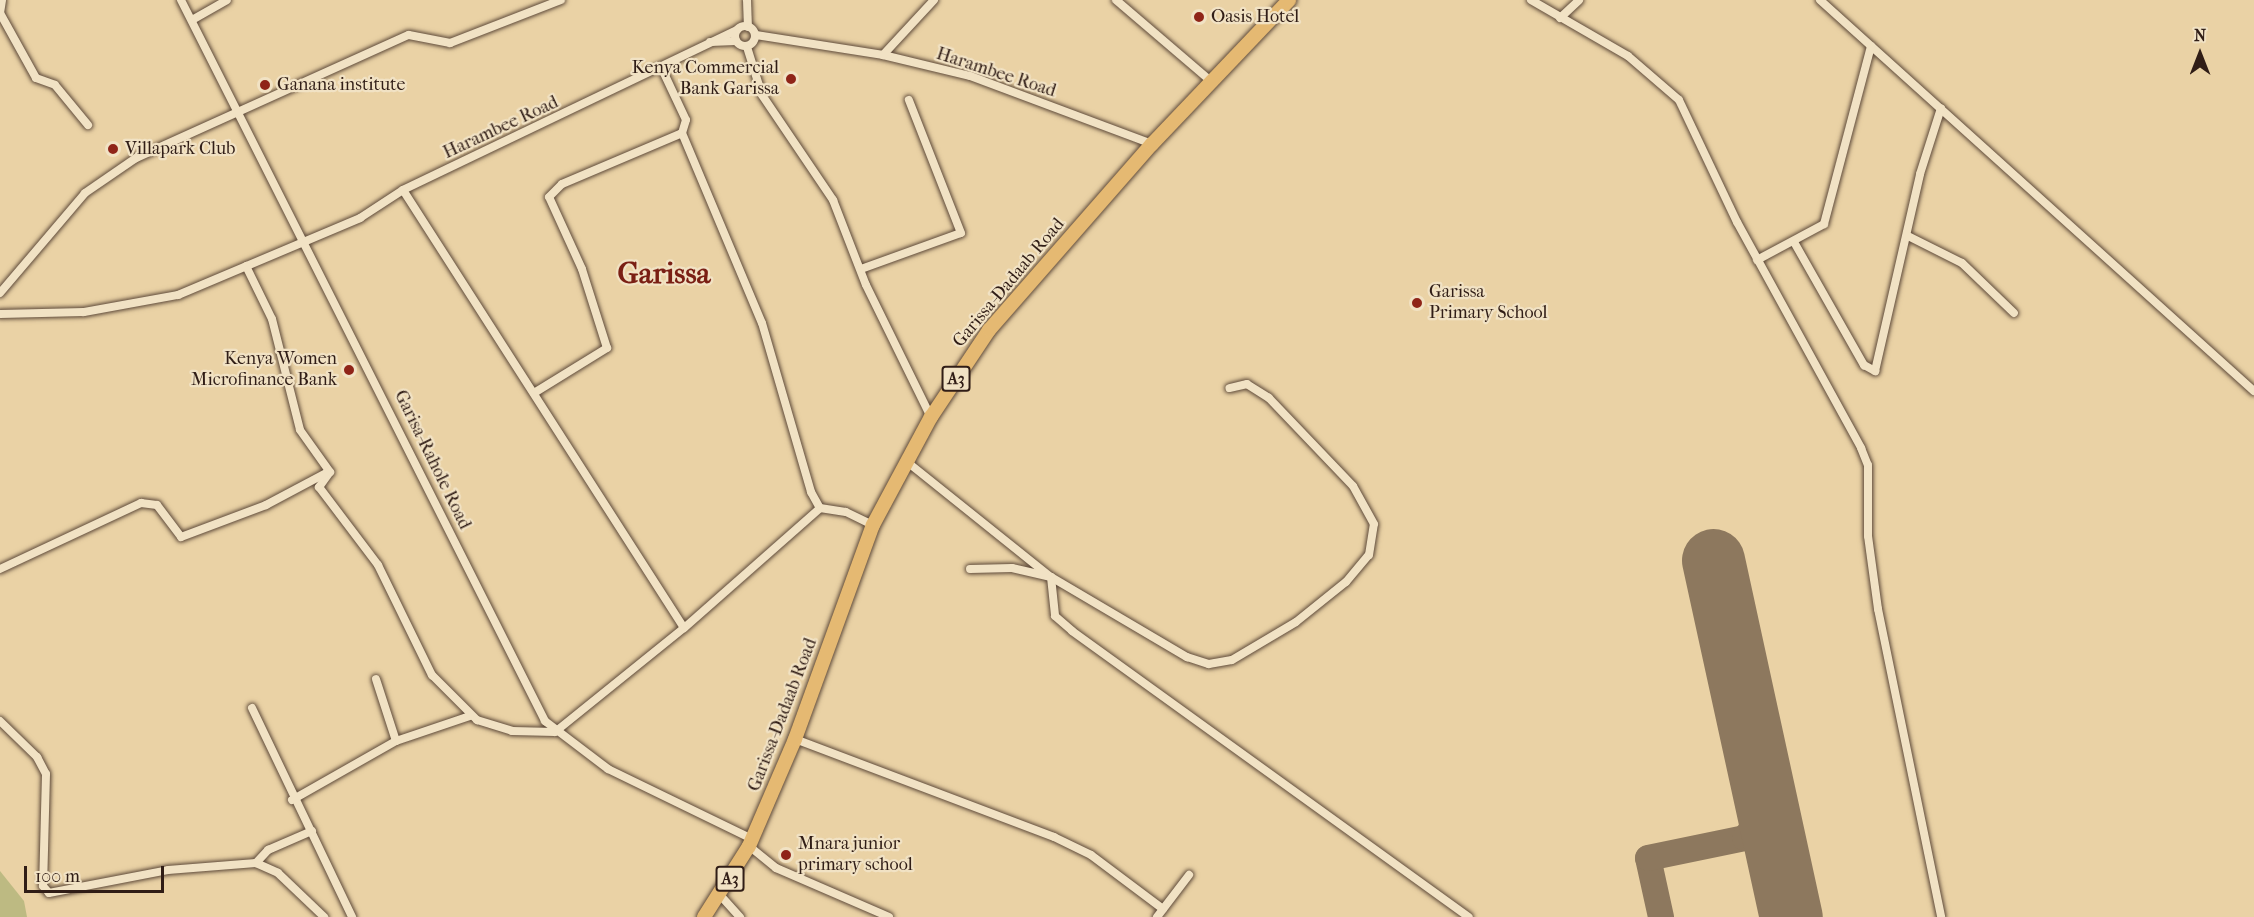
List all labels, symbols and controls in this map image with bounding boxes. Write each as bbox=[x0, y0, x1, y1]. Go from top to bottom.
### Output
place label: Oasis Hotel bbox=[1211, 6, 1299, 28]
marker: Oasis Hotel bbox=[1192, 10, 1206, 24]
north arrow bbox=[2170, 24, 2230, 84]
text: N bbox=[2194, 26, 2206, 45]
street label: Harambee Road bbox=[933, 43, 1059, 103]
place label: Kenya Commercial Bank Garissa bbox=[632, 58, 779, 100]
marker: Kenya Commercial Bank Garissa bbox=[784, 72, 798, 86]
place label: Ganana institute bbox=[277, 74, 405, 96]
marker: Ganana institute bbox=[258, 78, 272, 92]
street label: Harambee Road bbox=[440, 92, 562, 164]
place label: Villapark Club bbox=[125, 138, 236, 160]
marker: Villapark Club bbox=[106, 142, 120, 156]
street label: Garissa-Dadaab Road bbox=[949, 214, 1069, 352]
district label: Garissa bbox=[618, 256, 710, 292]
place label: Garissa Primary School bbox=[1429, 282, 1547, 324]
marker: Garissa Primary School bbox=[1410, 296, 1424, 310]
place label: Kenya Women Microfinance Bank bbox=[191, 349, 337, 392]
marker: Kenya Women Microfinance Bank bbox=[342, 363, 356, 377]
road number: A3 bbox=[941, 366, 971, 392]
street label: Garisa-Rahole Road bbox=[389, 387, 475, 533]
street label: Garissa-Dadaab Road bbox=[744, 635, 822, 795]
place label: Mnara junior primary school bbox=[798, 834, 913, 876]
marker: Mnara junior primary school bbox=[779, 848, 793, 862]
scale bar bbox=[27, 854, 166, 892]
text: 100 m bbox=[35, 866, 80, 887]
road number: A3 bbox=[715, 866, 745, 892]

